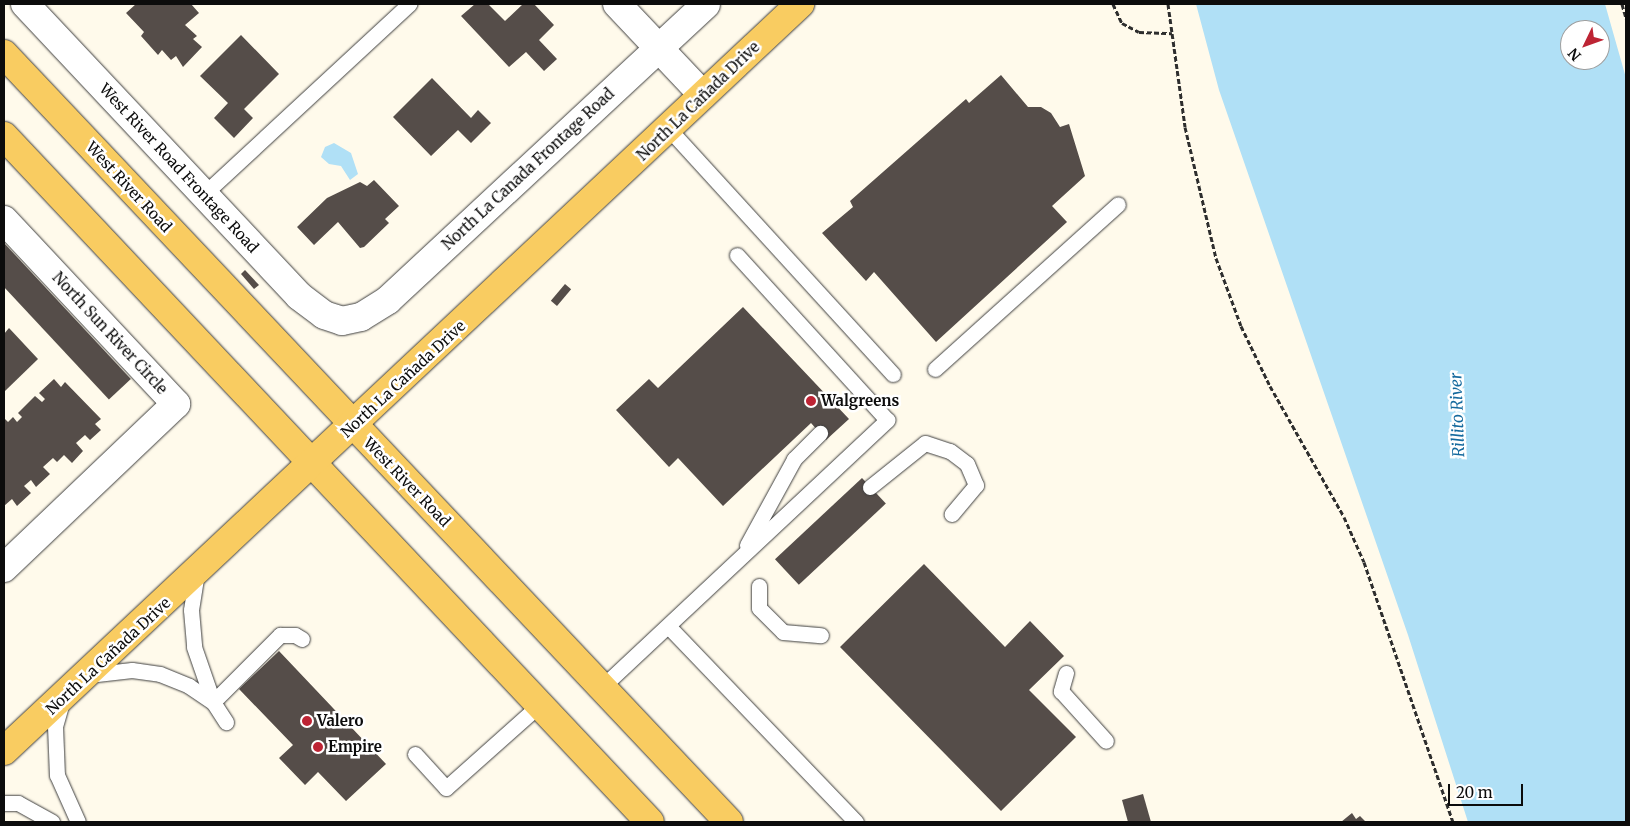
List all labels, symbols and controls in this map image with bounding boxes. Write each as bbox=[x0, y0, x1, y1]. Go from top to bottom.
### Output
north arrow bbox=[1560, 20, 1610, 70]
street label: North La Cañada Drive bbox=[633, 38, 763, 164]
text: N bbox=[1564, 44, 1585, 65]
street label: West River Road Frontage Road bbox=[96, 80, 262, 256]
street label: North La Canada Frontage Road bbox=[438, 84, 618, 254]
street label: West River Road bbox=[83, 138, 175, 236]
street label: North Sun River Circle bbox=[49, 268, 171, 398]
street label: North La Cañada Drive bbox=[337, 317, 469, 441]
water label: Rillito River bbox=[1446, 372, 1468, 458]
place label: Walgreens bbox=[821, 392, 899, 410]
marker: Walgreens bbox=[805, 395, 817, 407]
street label: West River Road bbox=[360, 434, 454, 530]
street label: North La Cañada Drive bbox=[42, 594, 174, 718]
place label: Valero bbox=[317, 712, 363, 730]
marker: Valero bbox=[301, 715, 313, 727]
place label: Empire bbox=[328, 738, 382, 756]
marker: Empire bbox=[312, 741, 324, 753]
scale bar bbox=[1450, 774, 1525, 806]
text: 20 m bbox=[1456, 783, 1493, 802]

